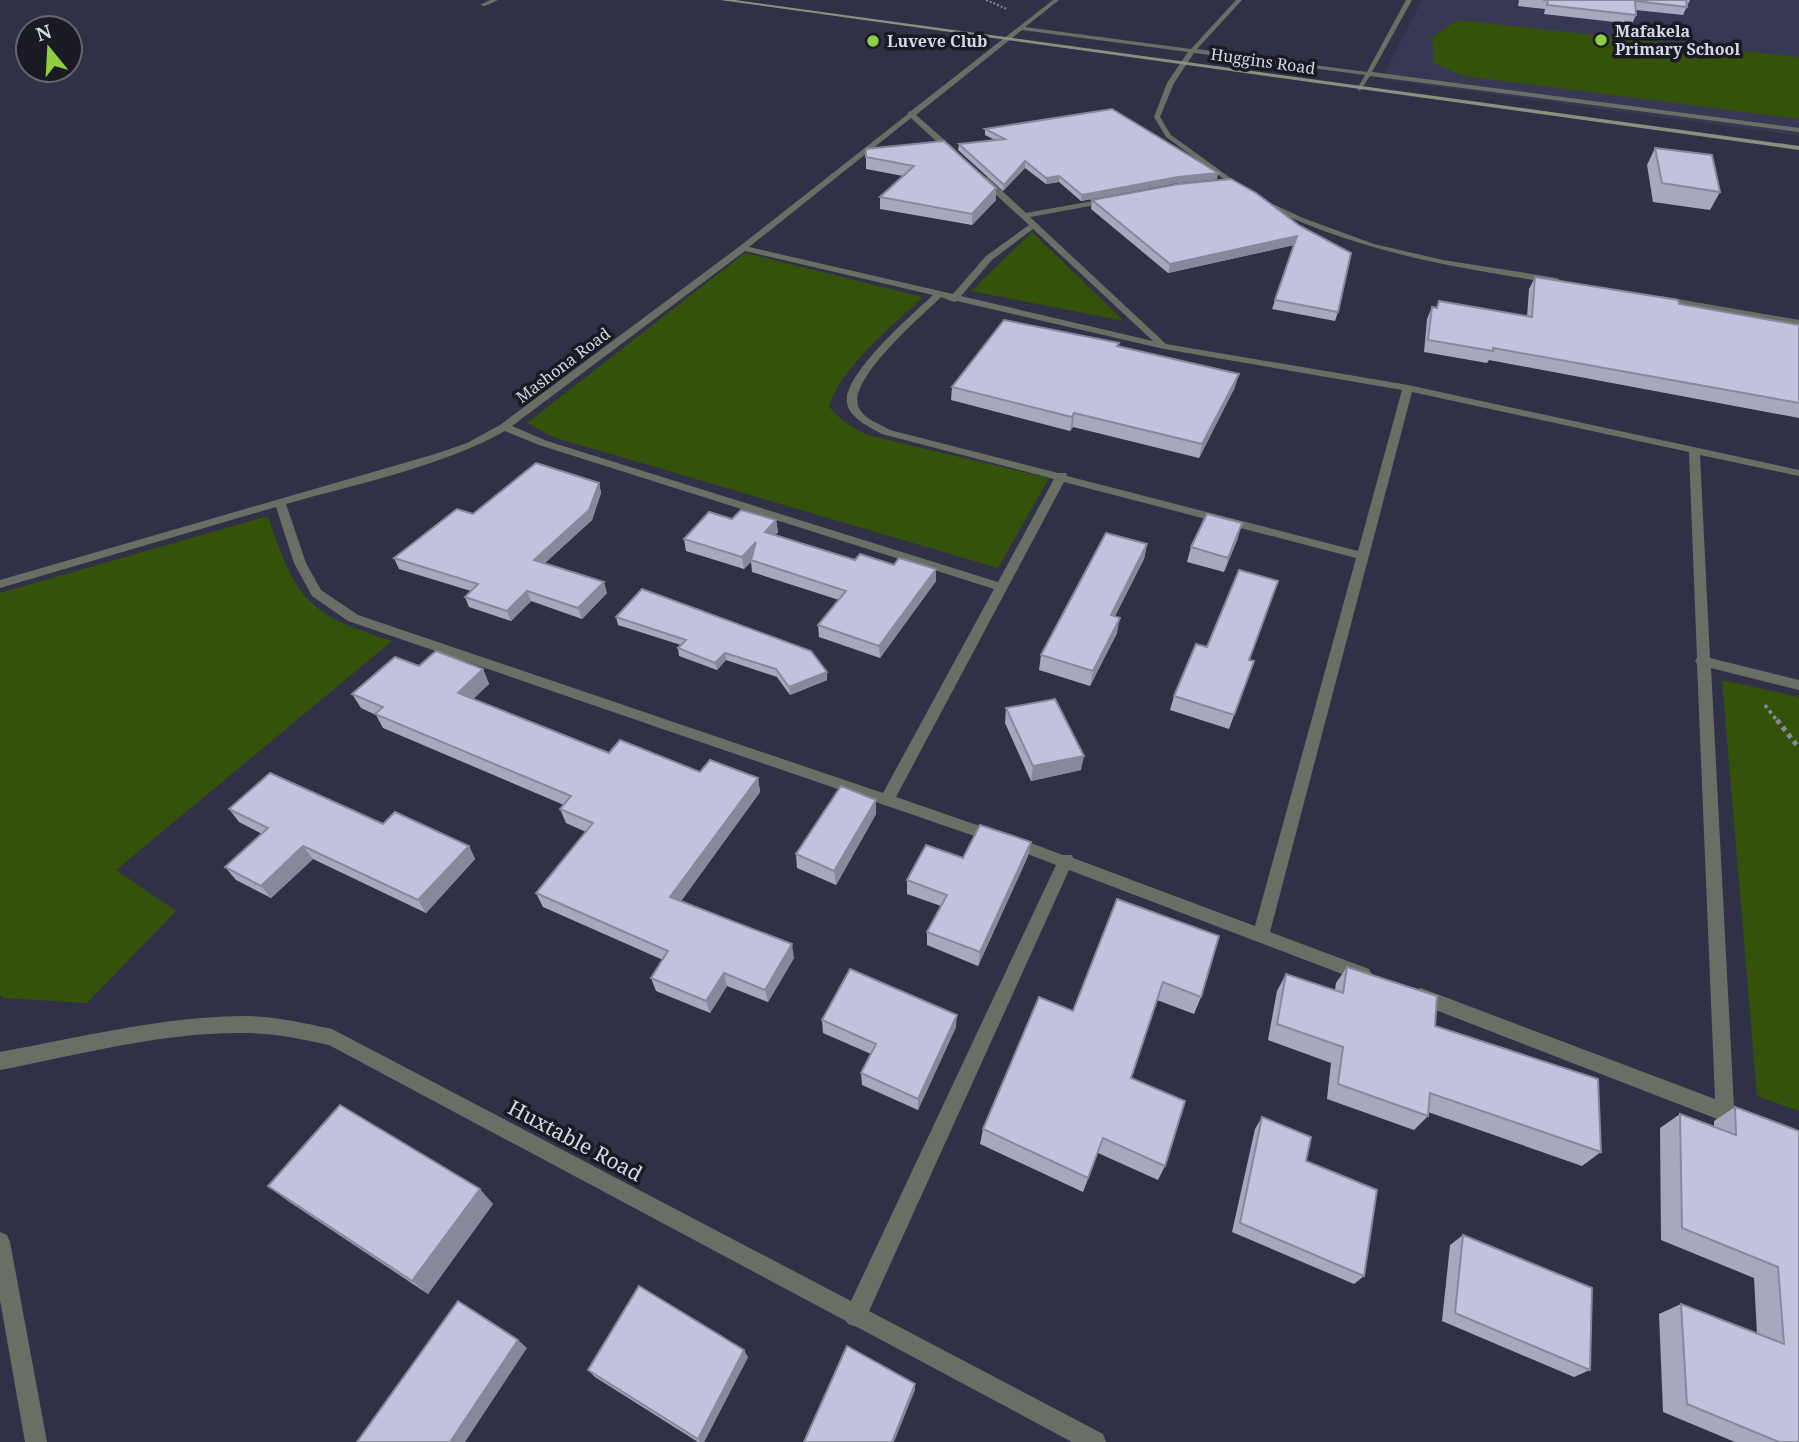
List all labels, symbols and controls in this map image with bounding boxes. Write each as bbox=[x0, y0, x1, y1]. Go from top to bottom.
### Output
north arrow bbox=[14, 14, 84, 84]
text: N bbox=[33, 18, 55, 48]
place label: Mafakela Primary School bbox=[1615, 20, 1740, 60]
place label: Luveve Club bbox=[887, 30, 987, 52]
marker: Mafakela Primary School bbox=[1593, 32, 1609, 48]
marker: Luveve Club bbox=[865, 33, 881, 49]
street label: Huggins Road bbox=[1209, 43, 1317, 79]
street label: Mashona Road bbox=[511, 322, 615, 408]
street label: Huxtable Road bbox=[504, 1093, 647, 1187]

